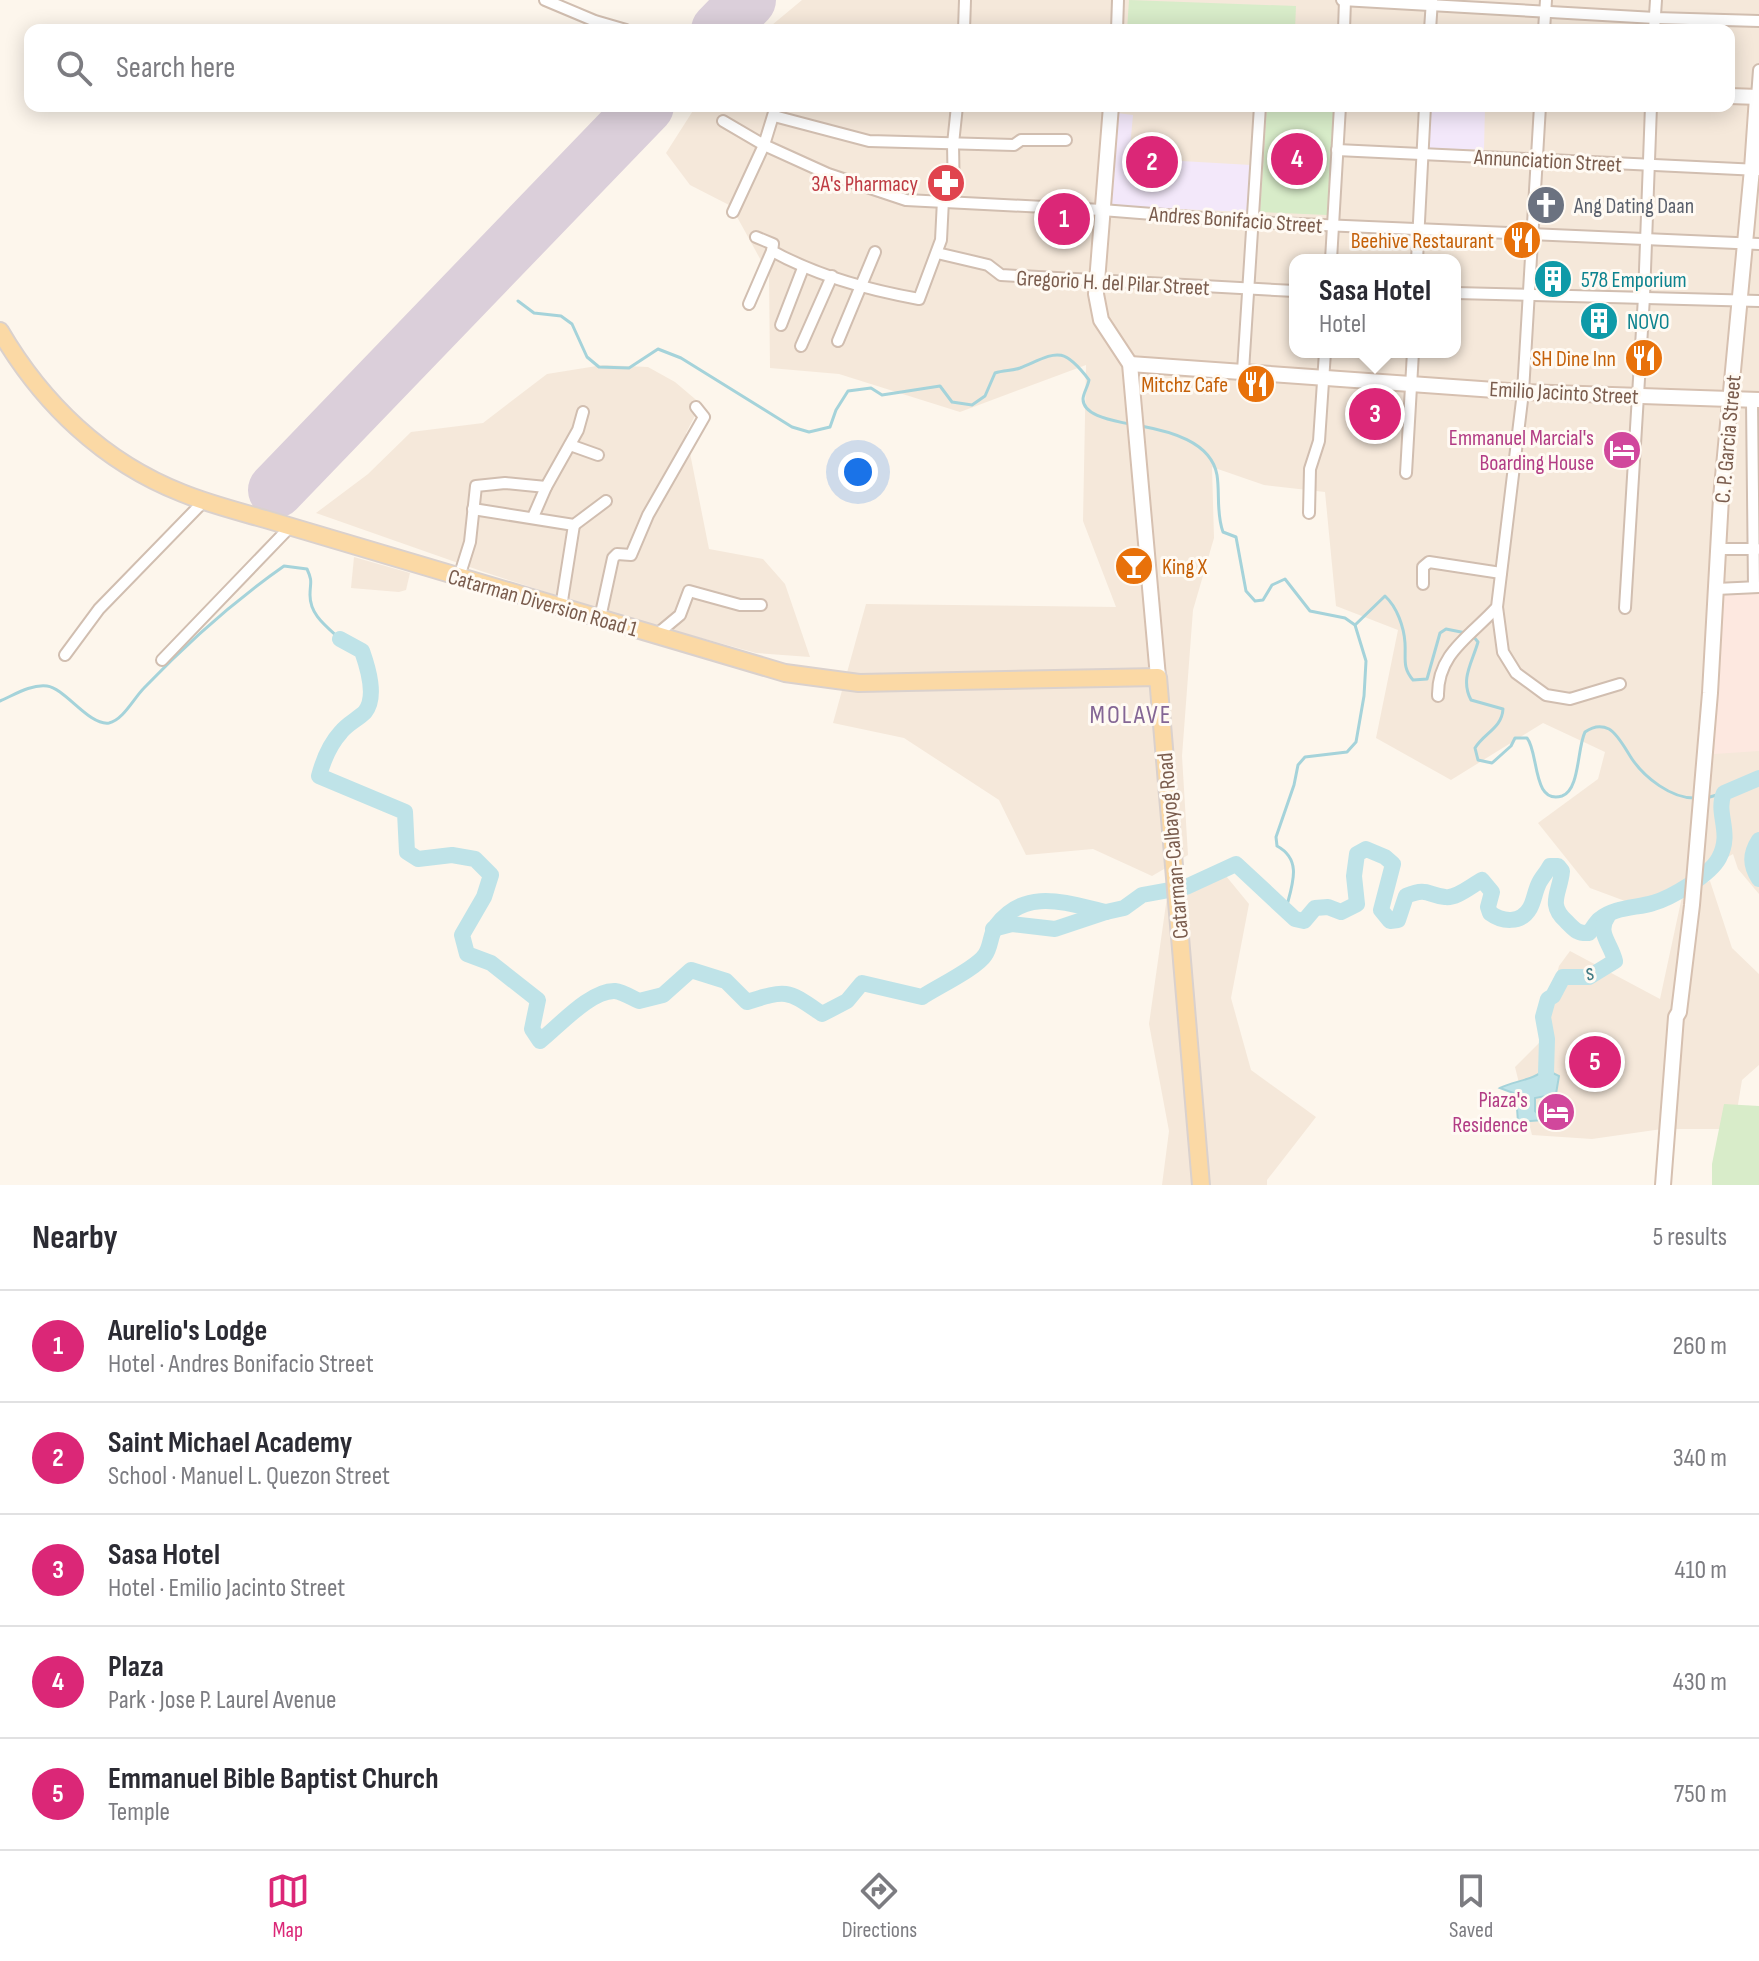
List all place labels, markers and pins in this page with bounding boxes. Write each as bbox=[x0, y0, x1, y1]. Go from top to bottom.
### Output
pin: 4 bbox=[1271, 129, 1323, 189]
pin: 2 bbox=[1126, 132, 1178, 192]
pharmacy icon: 3A's Pharmacy bbox=[925, 162, 967, 204]
place label: 3A's Pharmacy bbox=[811, 171, 918, 198]
church icon: Ang Dating Daan bbox=[1525, 184, 1567, 226]
pin: 1 bbox=[1038, 189, 1090, 249]
place label: Ang Dating Daan bbox=[1573, 193, 1694, 220]
restaurant icon: Beehive Restaurant bbox=[1501, 219, 1543, 261]
place label: Beehive Restaurant bbox=[1351, 228, 1494, 255]
building icon: 578 Emporium bbox=[1532, 258, 1574, 300]
place label: 578 Emporium bbox=[1581, 267, 1687, 294]
building icon: NOVO bbox=[1578, 300, 1620, 342]
place label: NOVO bbox=[1627, 309, 1670, 336]
restaurant icon: SH Dine Inn bbox=[1623, 337, 1665, 379]
place label: SH Dine Inn bbox=[1532, 346, 1616, 373]
restaurant icon: Mitchz Cafe bbox=[1235, 363, 1277, 405]
place label: Mitchz Cafe bbox=[1141, 372, 1228, 399]
pin: 3 bbox=[1349, 384, 1401, 444]
place label: Emmanuel Marcial's Boarding House bbox=[1449, 425, 1594, 477]
hotel icon: Emmanuel Marcial's Boarding House bbox=[1601, 429, 1643, 471]
bar icon: King X bbox=[1113, 545, 1155, 587]
place label: King X bbox=[1162, 554, 1208, 581]
pin: 5 bbox=[1569, 1032, 1621, 1092]
place label: Piaza's Residence bbox=[1452, 1087, 1528, 1139]
hotel icon: Piaza's Residence bbox=[1535, 1091, 1577, 1133]

